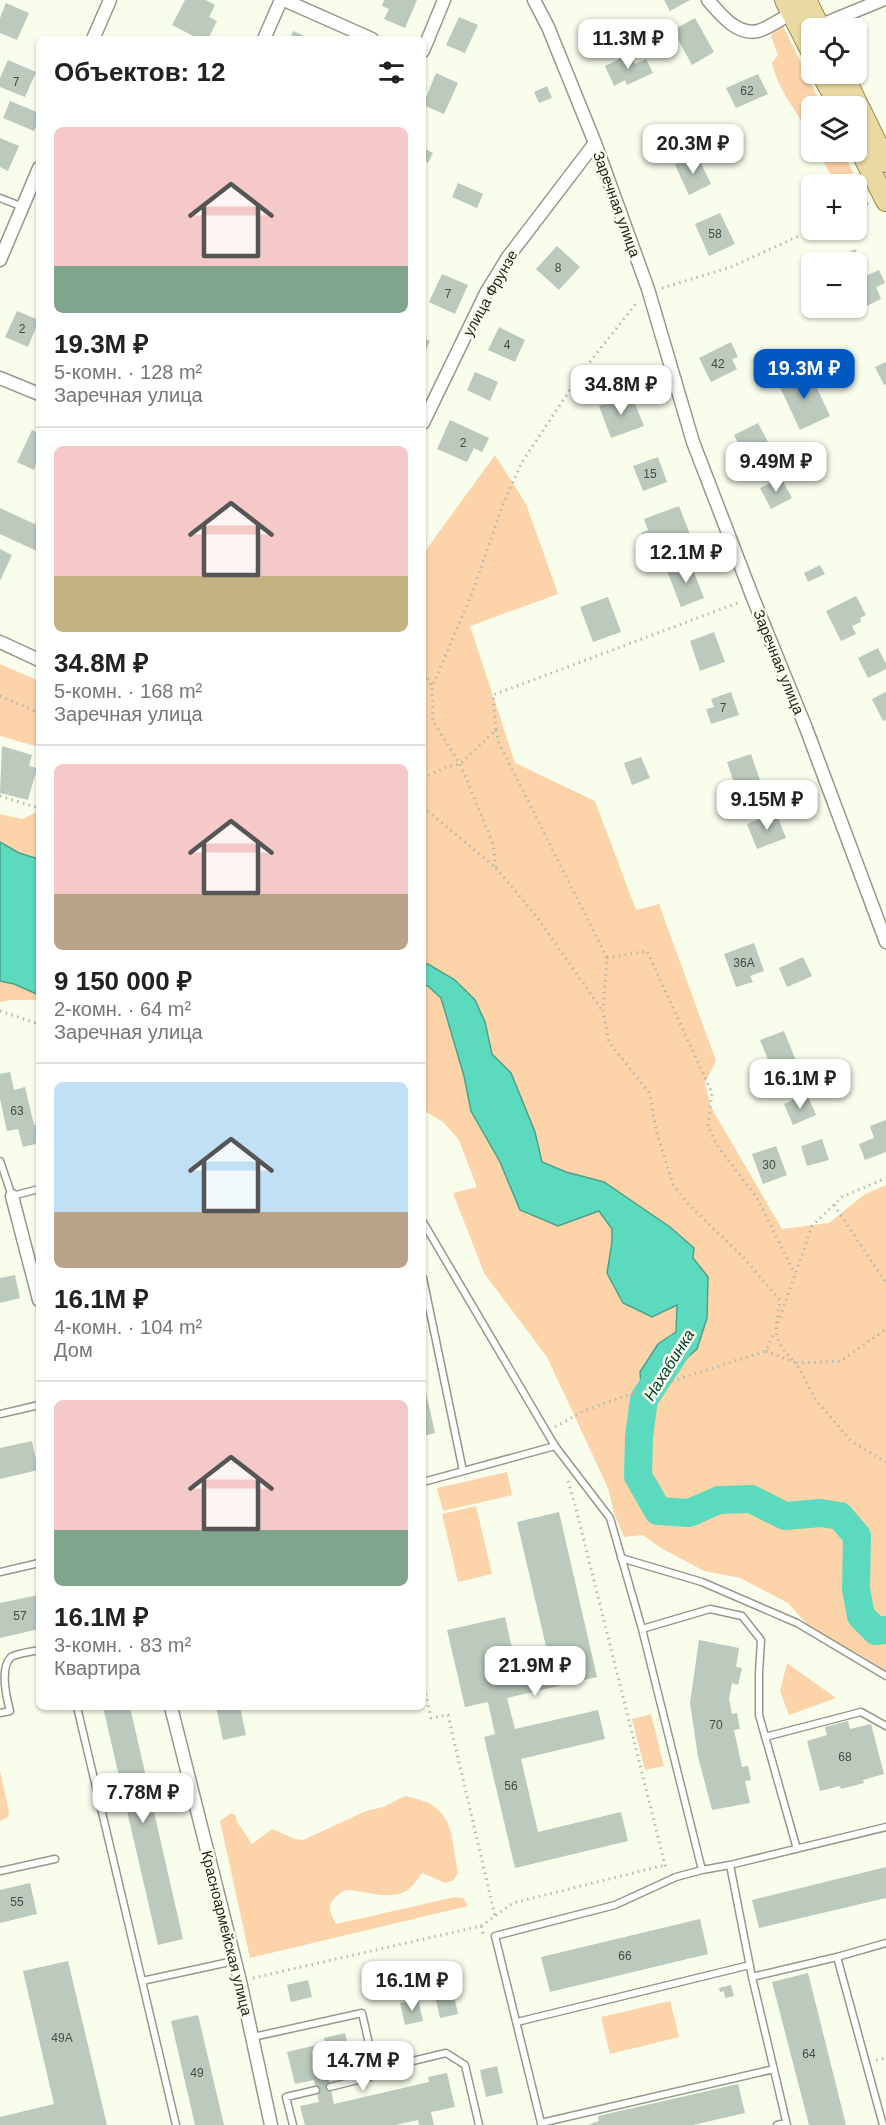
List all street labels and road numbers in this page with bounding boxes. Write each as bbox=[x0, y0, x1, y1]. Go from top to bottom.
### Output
street label: Заречная улица bbox=[590, 149, 644, 260]
street label: улица Фрунзе bbox=[459, 247, 521, 339]
street label: Заречная улица bbox=[750, 607, 808, 718]
street label: Красноармейская улица bbox=[198, 1849, 256, 2018]

